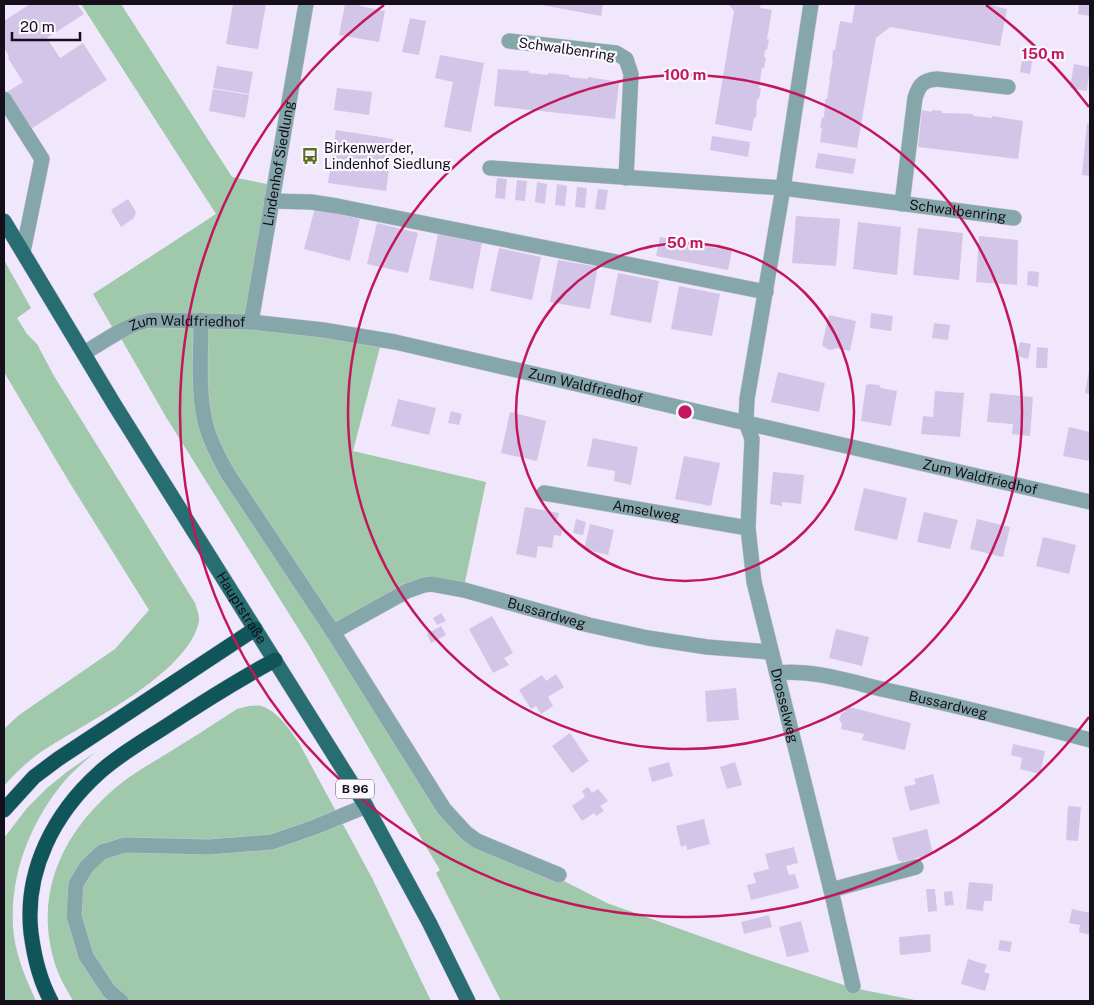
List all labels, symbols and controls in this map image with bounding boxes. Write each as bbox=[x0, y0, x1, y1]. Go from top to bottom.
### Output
scale bar bbox=[12, 10, 80, 42]
text: 20 m bbox=[20, 18, 55, 35]
street label: Schwalbenring bbox=[518, 34, 617, 64]
text: 150 m bbox=[1021, 45, 1065, 62]
text: 100 m bbox=[664, 66, 706, 83]
street label: Lindenhof Siedlung bbox=[260, 99, 297, 227]
place label: Birkenwerder, Lindenhof Siedlung bbox=[324, 140, 451, 172]
bus stop icon: Birkenwerder, Lindenhof Siedlung bbox=[300, 146, 320, 166]
street label: Schwalbenring bbox=[908, 196, 1008, 225]
text: 50 m bbox=[667, 234, 703, 251]
street label: Zum Waldfriedhof bbox=[126, 312, 246, 334]
street label: Zum Waldfriedhof bbox=[526, 365, 645, 407]
centre of rings bbox=[676, 403, 694, 421]
street label: Zum Waldfriedhof bbox=[921, 456, 1039, 498]
street label: Amselweg bbox=[611, 497, 682, 524]
street label: Hauptstraße bbox=[213, 569, 270, 647]
street label: Bussardweg bbox=[506, 595, 588, 632]
street label: Drosselweg bbox=[768, 667, 802, 745]
street label: Bussardweg bbox=[907, 687, 990, 722]
road number: B 96 bbox=[336, 780, 374, 799]

